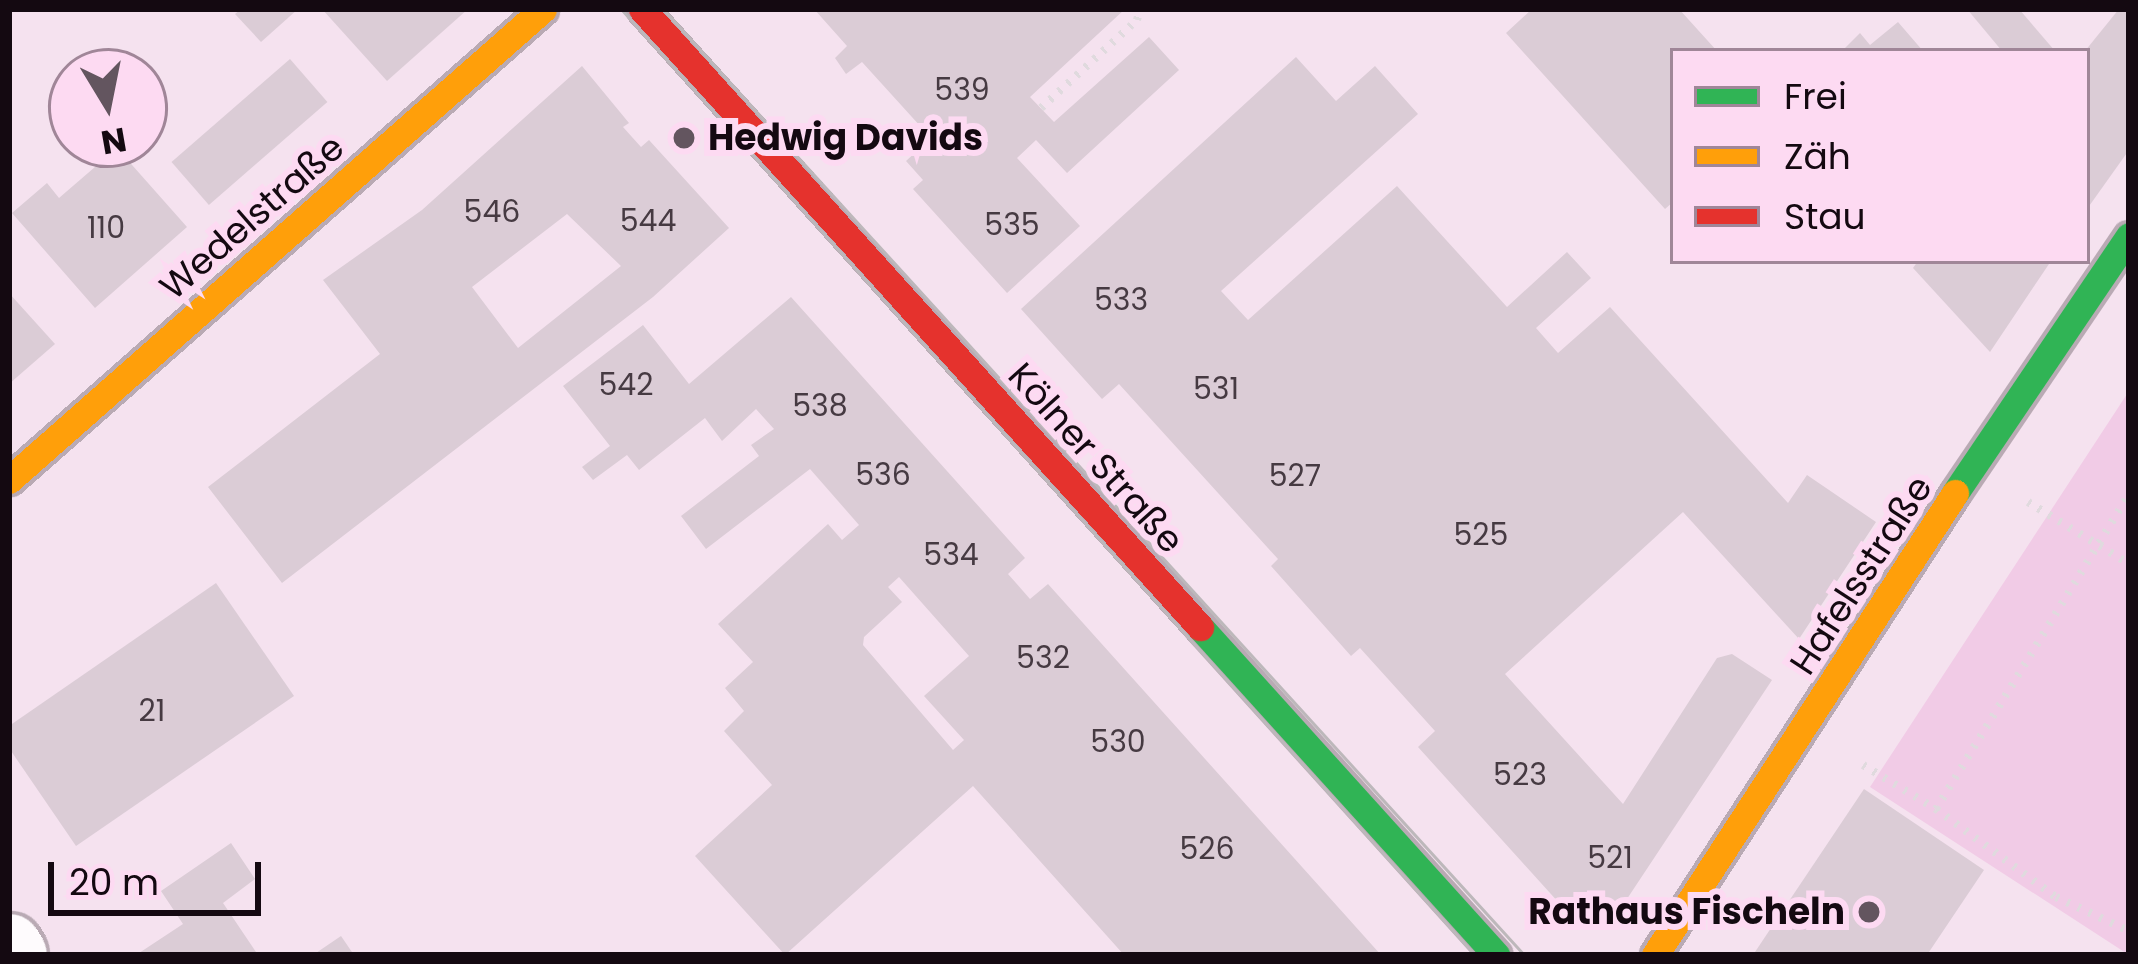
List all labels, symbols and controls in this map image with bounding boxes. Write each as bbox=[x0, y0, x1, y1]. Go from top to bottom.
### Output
north arrow bbox=[48, 48, 168, 168]
legend bbox=[1670, 48, 2090, 264]
text: Frei bbox=[1784, 71, 1847, 122]
house number: 539 bbox=[934, 72, 990, 108]
text: N bbox=[98, 116, 130, 166]
place label: Hedwig Davids bbox=[708, 116, 983, 160]
street label: Wedelstraße bbox=[151, 125, 353, 309]
marker: Hedwig Davids bbox=[671, 125, 697, 151]
text: Zäh bbox=[1784, 131, 1851, 182]
text: Stau bbox=[1784, 191, 1866, 242]
house number: 546 bbox=[464, 194, 520, 230]
house number: 544 bbox=[620, 203, 676, 239]
house number: 535 bbox=[984, 207, 1040, 243]
house number: 110 bbox=[87, 210, 125, 246]
house number: 533 bbox=[1094, 282, 1148, 318]
street label: Kölner Straße bbox=[999, 354, 1193, 562]
house number: 542 bbox=[599, 367, 653, 403]
house number: 531 bbox=[1193, 371, 1239, 407]
house number: 538 bbox=[792, 388, 848, 424]
house number: 536 bbox=[855, 457, 911, 493]
house number: 527 bbox=[1269, 458, 1321, 494]
street label: Hafelsstraße bbox=[1781, 468, 1941, 682]
house number: 525 bbox=[1454, 517, 1508, 553]
house number: 534 bbox=[923, 537, 979, 573]
house number: 532 bbox=[1016, 640, 1070, 676]
house number: 21 bbox=[139, 693, 165, 729]
house number: 530 bbox=[1090, 724, 1146, 760]
house number: 523 bbox=[1493, 757, 1547, 793]
house number: 526 bbox=[1179, 831, 1235, 867]
scale bar bbox=[54, 838, 267, 912]
house number: 521 bbox=[1587, 840, 1633, 876]
text: 20 m bbox=[69, 857, 159, 908]
place label: Rathaus Fischeln bbox=[1528, 890, 1845, 934]
marker: Rathaus Fischeln bbox=[1856, 899, 1882, 925]

